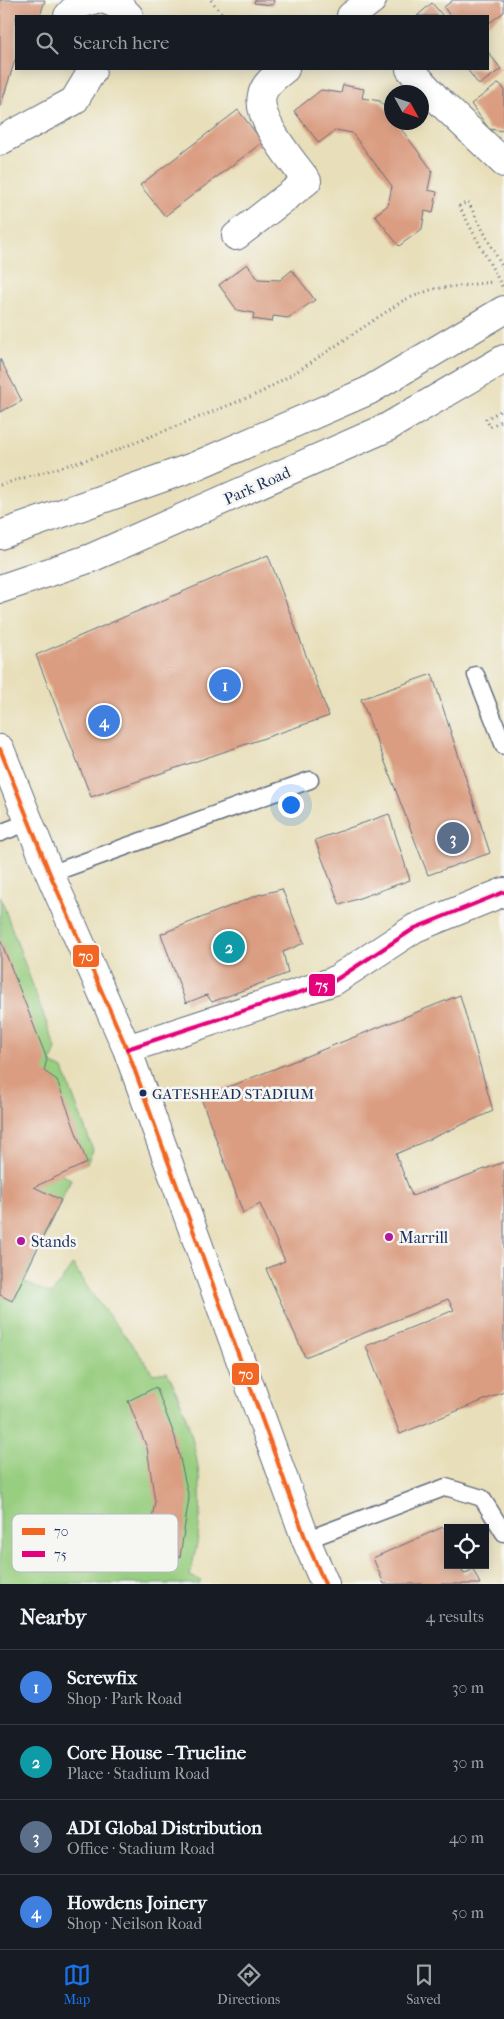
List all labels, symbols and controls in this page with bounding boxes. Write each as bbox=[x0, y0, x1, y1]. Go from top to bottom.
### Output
search box bbox=[15, 15, 489, 70]
icon: search bbox=[33, 29, 61, 57]
text: Search here bbox=[73, 32, 169, 54]
north arrow bbox=[384, 85, 429, 130]
street label: Park Road bbox=[221, 462, 294, 509]
pin: 1 bbox=[209, 666, 241, 704]
pin: 4 bbox=[88, 702, 120, 740]
your location bbox=[278, 792, 304, 818]
pin: 3 bbox=[437, 819, 469, 857]
pin: 2 bbox=[213, 928, 245, 966]
line badge: 70 bbox=[72, 944, 100, 968]
text: 70 bbox=[78, 948, 93, 965]
line badge: 75 bbox=[308, 973, 336, 997]
text: 75 bbox=[315, 977, 328, 994]
place label: GATESHEAD STADIUM bbox=[152, 1085, 314, 1103]
marker: GATESHEAD STADIUM bbox=[138, 1088, 148, 1098]
place label: Marrill bbox=[399, 1228, 449, 1247]
marker: Marrill bbox=[383, 1231, 395, 1243]
place label: Stands bbox=[31, 1232, 76, 1251]
marker: Stands bbox=[15, 1235, 27, 1247]
line badge: 70 bbox=[231, 1362, 260, 1386]
text: 70 bbox=[238, 1366, 253, 1383]
legend bbox=[12, 1514, 178, 1572]
text: 70 bbox=[54, 1523, 68, 1540]
map controls bbox=[444, 1524, 489, 1569]
button: locate bbox=[444, 1524, 489, 1569]
text: 75 bbox=[54, 1546, 67, 1563]
text: Nearby bbox=[20, 1605, 86, 1629]
text: 4 results bbox=[426, 1607, 484, 1626]
text: Screwfix bbox=[67, 1667, 137, 1689]
text: 1 bbox=[33, 1678, 39, 1697]
text: 30 m bbox=[452, 1678, 484, 1697]
text: Shop · Park Road bbox=[67, 1689, 182, 1708]
text: Core House - Trueline bbox=[67, 1742, 246, 1764]
text: 2 bbox=[32, 1753, 40, 1772]
text: 30 m bbox=[452, 1753, 484, 1772]
text: Place · Stadium Road bbox=[67, 1764, 210, 1783]
text: ADI Global Distribution bbox=[67, 1817, 262, 1839]
text: 3 bbox=[33, 1828, 39, 1847]
text: 40 m bbox=[449, 1828, 484, 1847]
text: Office · Stadium Road bbox=[67, 1839, 215, 1858]
text: Howdens Joinery bbox=[67, 1892, 207, 1914]
text: 4 bbox=[31, 1903, 41, 1922]
text: 50 m bbox=[452, 1903, 484, 1922]
text: Shop · Neilson Road bbox=[67, 1914, 202, 1933]
tab: Map bbox=[63, 1961, 91, 2008]
tab: Directions bbox=[217, 1961, 280, 2008]
tab: Saved bbox=[406, 1961, 441, 2008]

